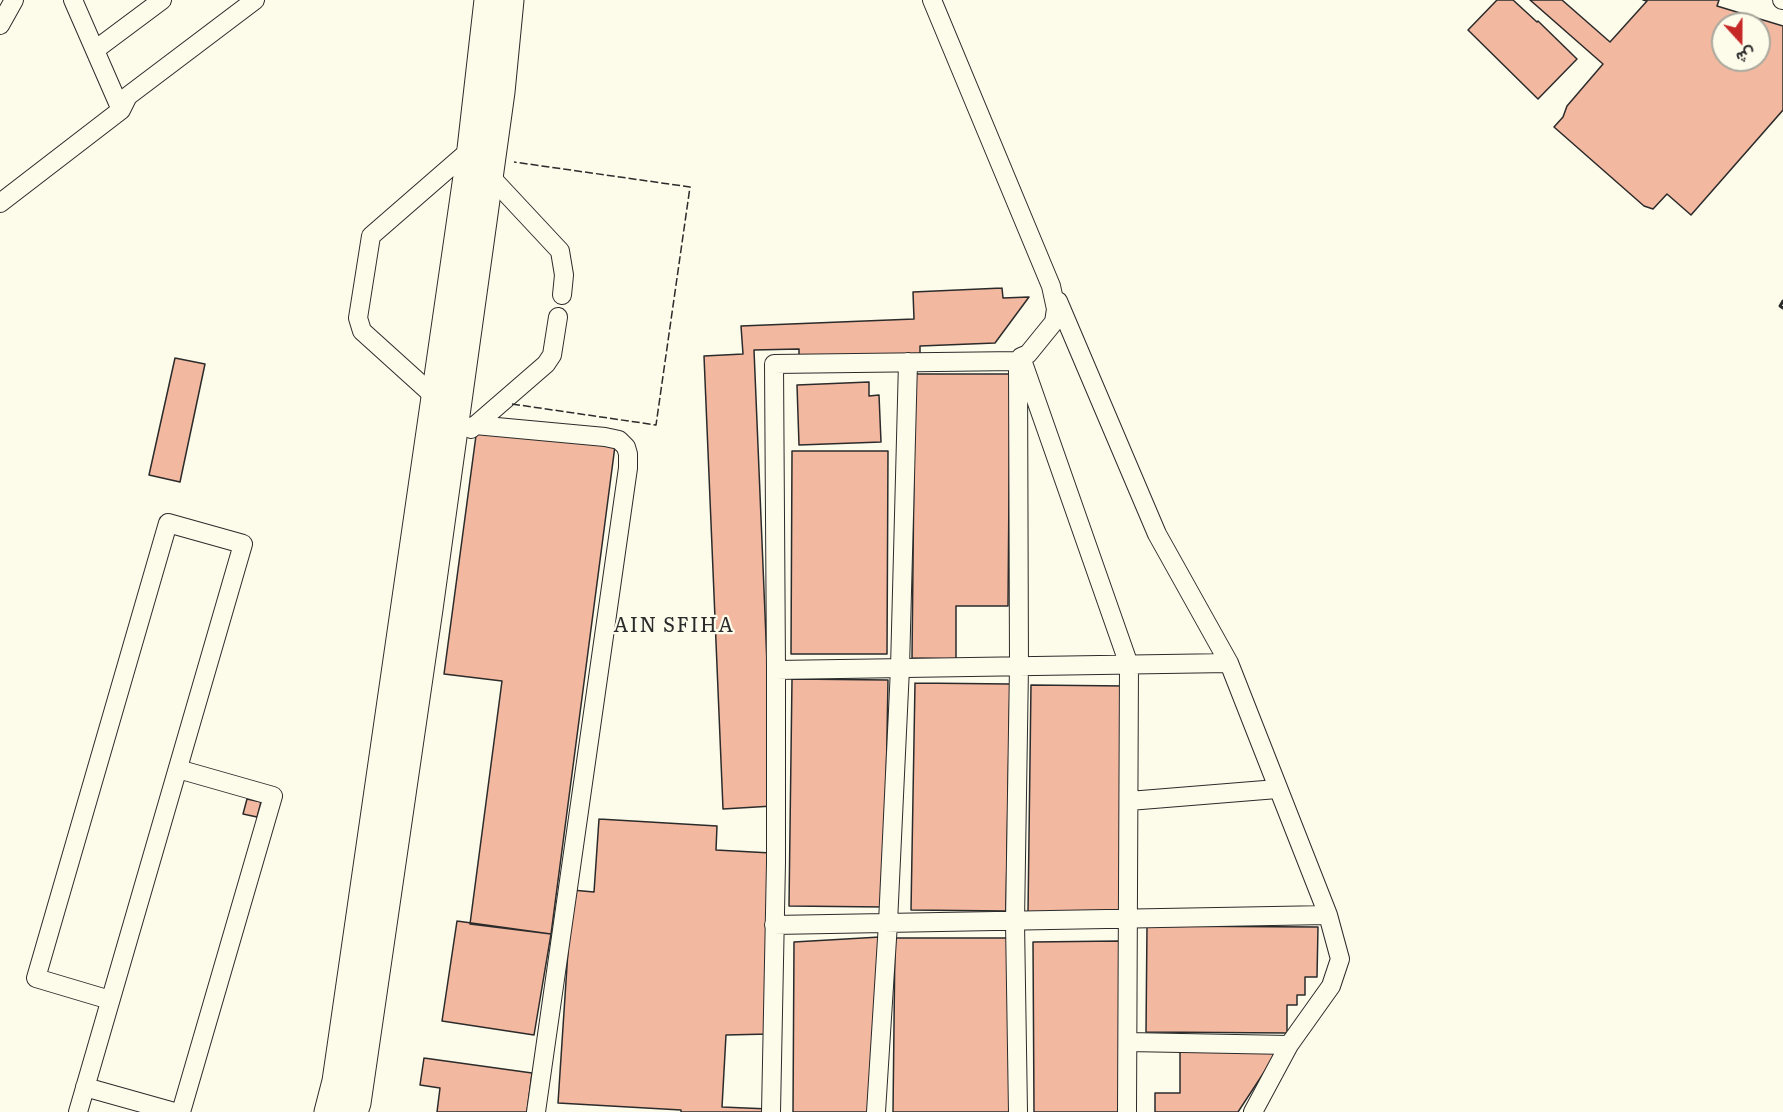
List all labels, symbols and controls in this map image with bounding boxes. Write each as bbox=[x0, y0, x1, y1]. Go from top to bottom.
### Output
north arrow bbox=[1711, 12, 1771, 72]
text: ش bbox=[1733, 42, 1760, 72]
district label: AIN SFIHA bbox=[614, 614, 734, 638]

